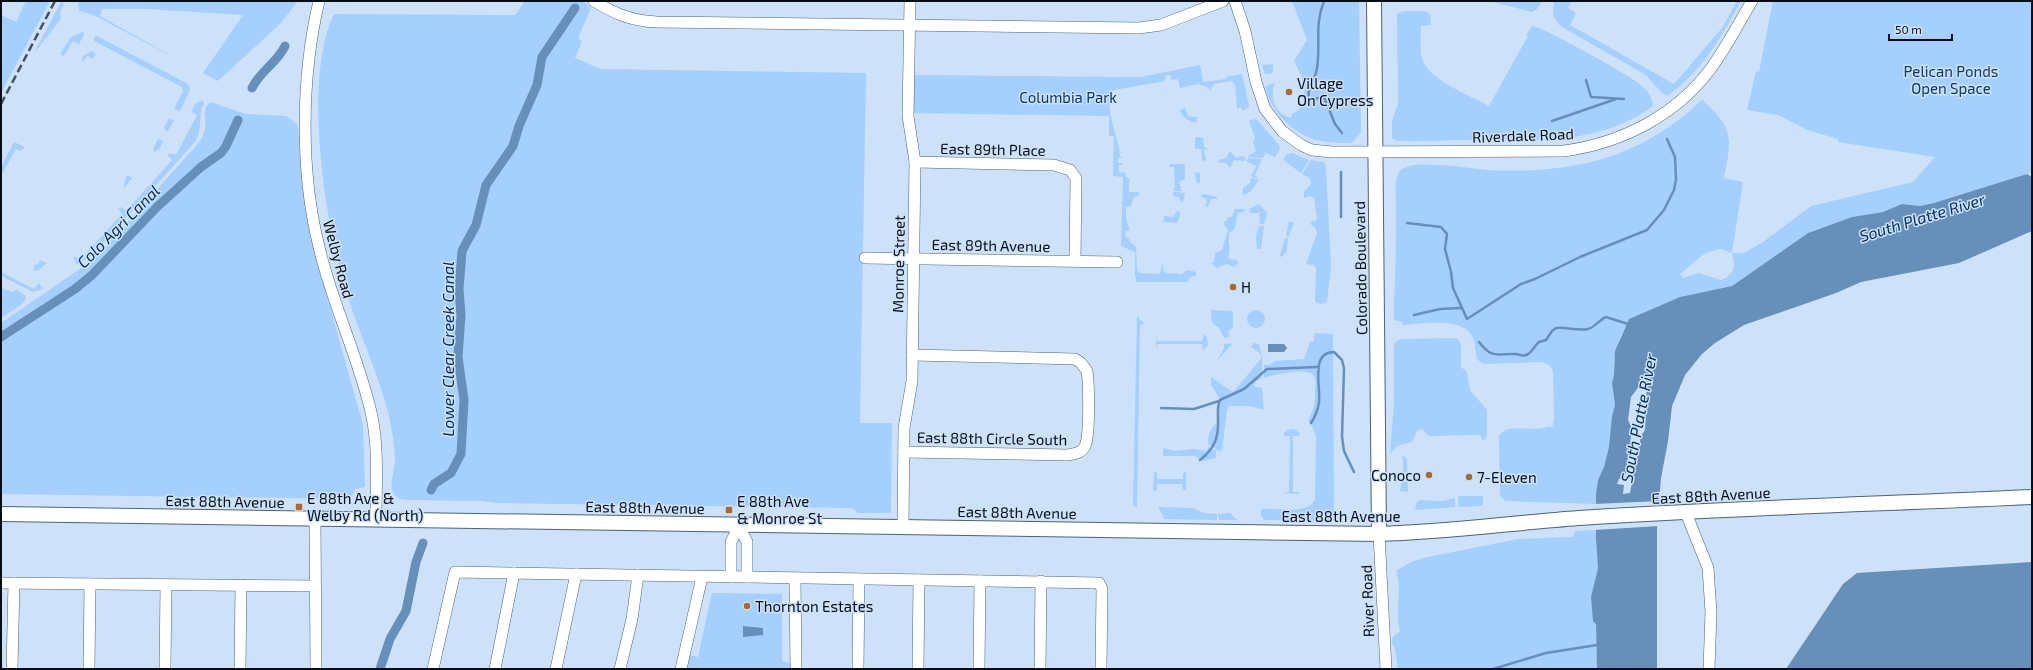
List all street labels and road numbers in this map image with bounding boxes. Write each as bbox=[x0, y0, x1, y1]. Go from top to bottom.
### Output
street label: Riverdale Road bbox=[1472, 124, 1574, 146]
street label: East 89th Place bbox=[940, 139, 1046, 159]
street label: Colorado Boulevard bbox=[1350, 201, 1370, 335]
street label: Monroe Street bbox=[888, 215, 908, 313]
street label: Welby Road bbox=[320, 218, 358, 300]
street label: East 89th Avenue bbox=[932, 235, 1050, 255]
street label: East 88th Circle South bbox=[917, 428, 1067, 448]
street label: East 88th Avenue bbox=[1651, 483, 1771, 507]
street label: East 88th Avenue bbox=[165, 491, 285, 511]
street label: East 88th Avenue bbox=[585, 497, 705, 517]
street label: East 88th Avenue bbox=[957, 502, 1077, 522]
street label: East 88th Avenue bbox=[1281, 507, 1401, 525]
street label: River Road bbox=[1357, 564, 1377, 638]

